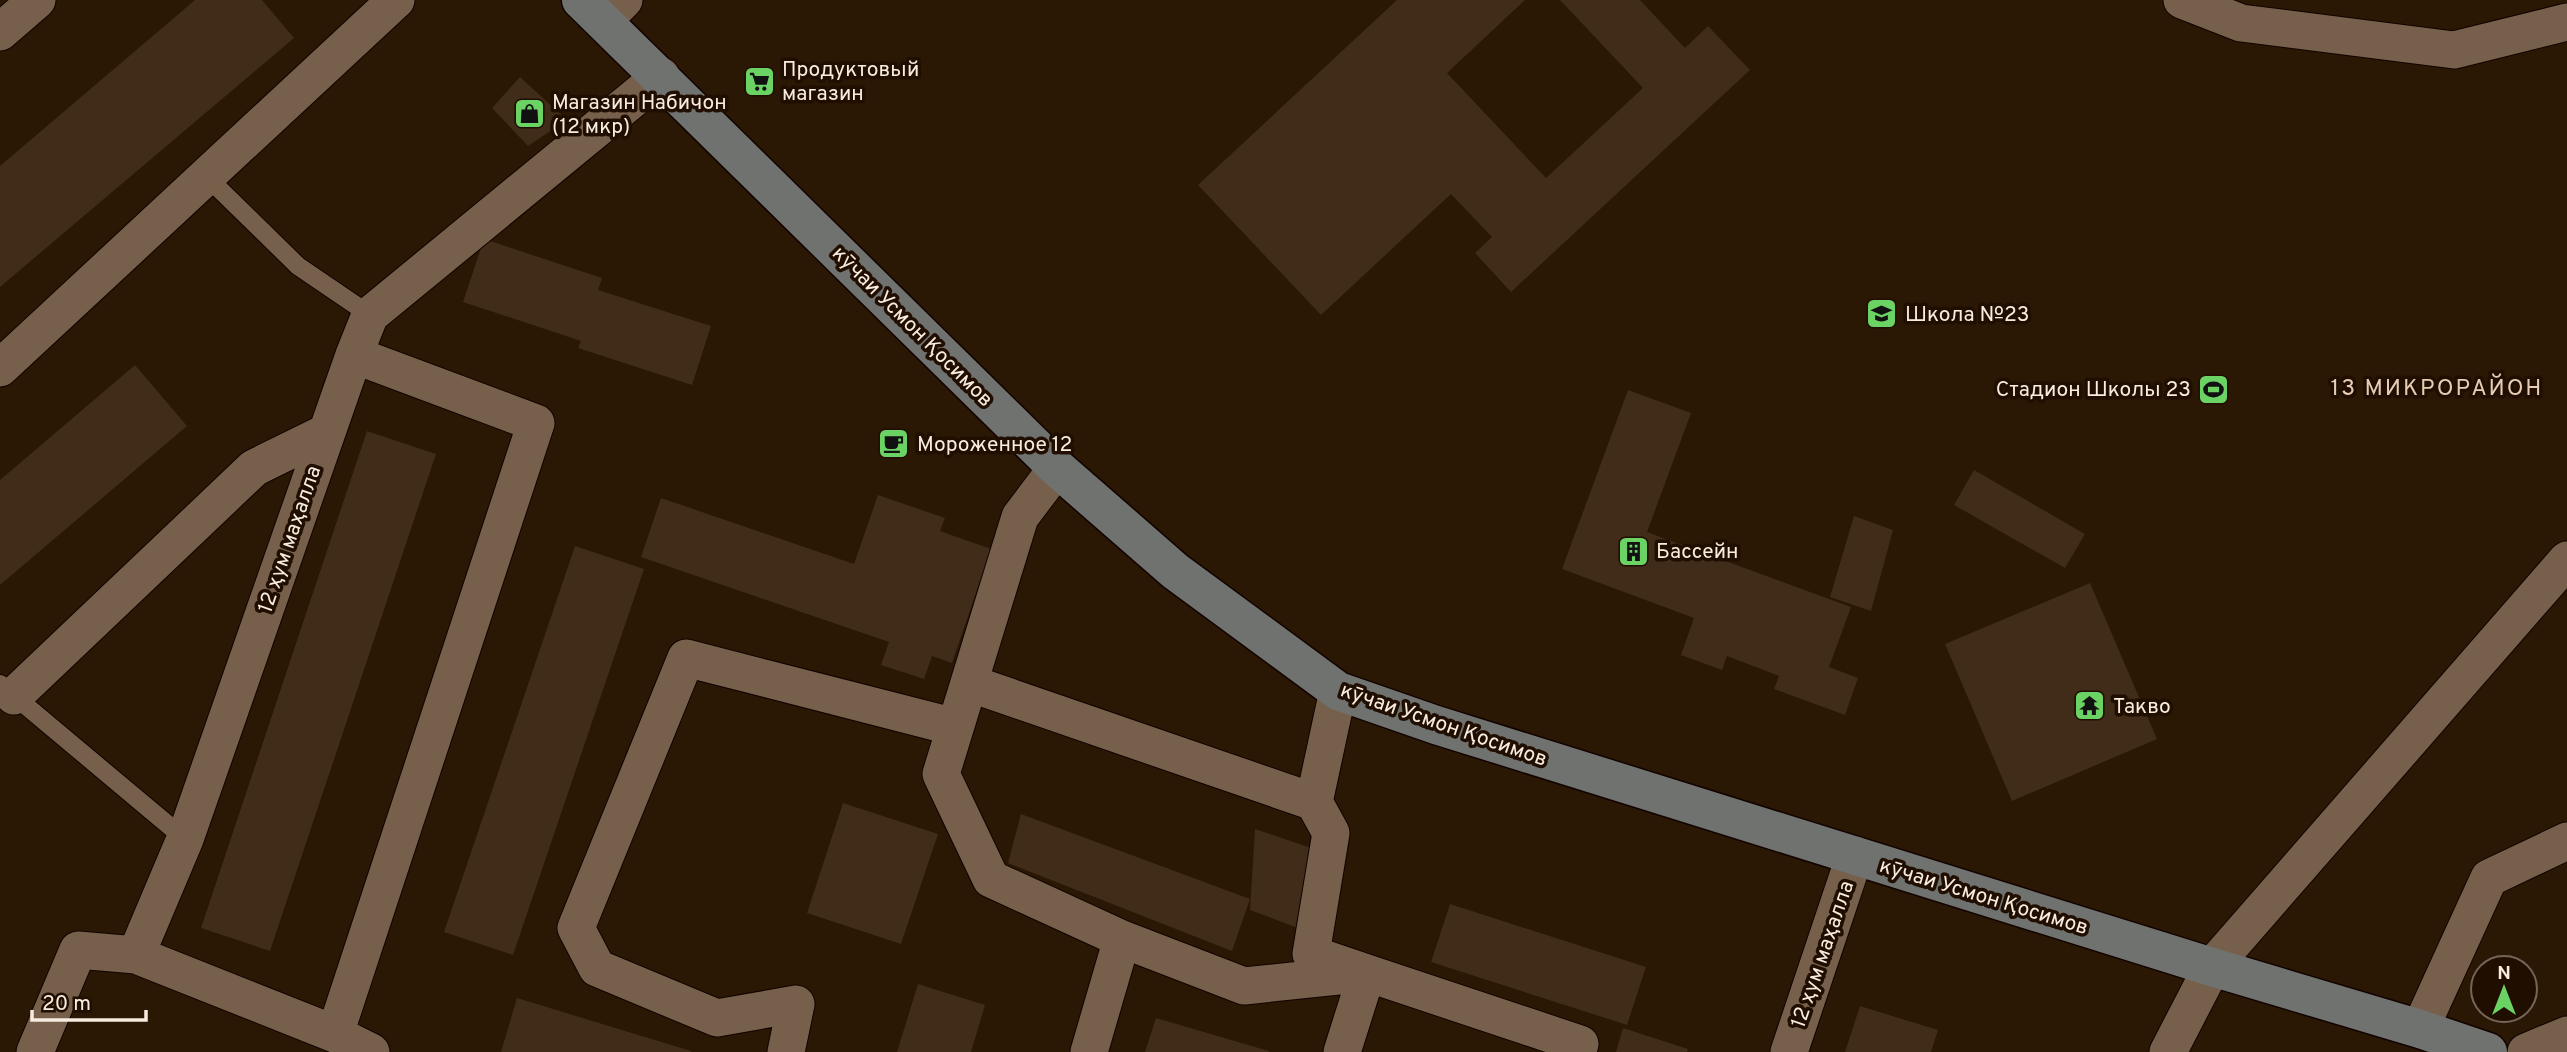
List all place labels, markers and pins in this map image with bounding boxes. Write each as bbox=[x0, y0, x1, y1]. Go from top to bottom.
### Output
place label: Продуктовый магазин bbox=[782, 57, 919, 108]
supermarket icon: Продуктовый магазин bbox=[742, 64, 776, 98]
place label: Магазин Набичон (12 мкр) bbox=[552, 90, 727, 141]
shop icon: Магазин Набичон (12 мкр) bbox=[512, 97, 546, 131]
school or university icon: Школа №23 bbox=[1865, 297, 1899, 331]
place label: Школа №23 bbox=[1905, 302, 2029, 329]
sports icon: Стадион Школы 23 bbox=[2197, 372, 2231, 406]
place label: Стадион Школы 23 bbox=[1996, 377, 2191, 404]
cafe icon: Мороженное 12 bbox=[877, 427, 911, 461]
place label: Мороженное 12 bbox=[917, 432, 1072, 459]
building icon: Бассейн bbox=[1616, 534, 1650, 568]
place label: Бассейн bbox=[1656, 539, 1739, 566]
temple icon: Такво bbox=[2073, 689, 2107, 723]
place label: Такво bbox=[2113, 694, 2171, 721]

